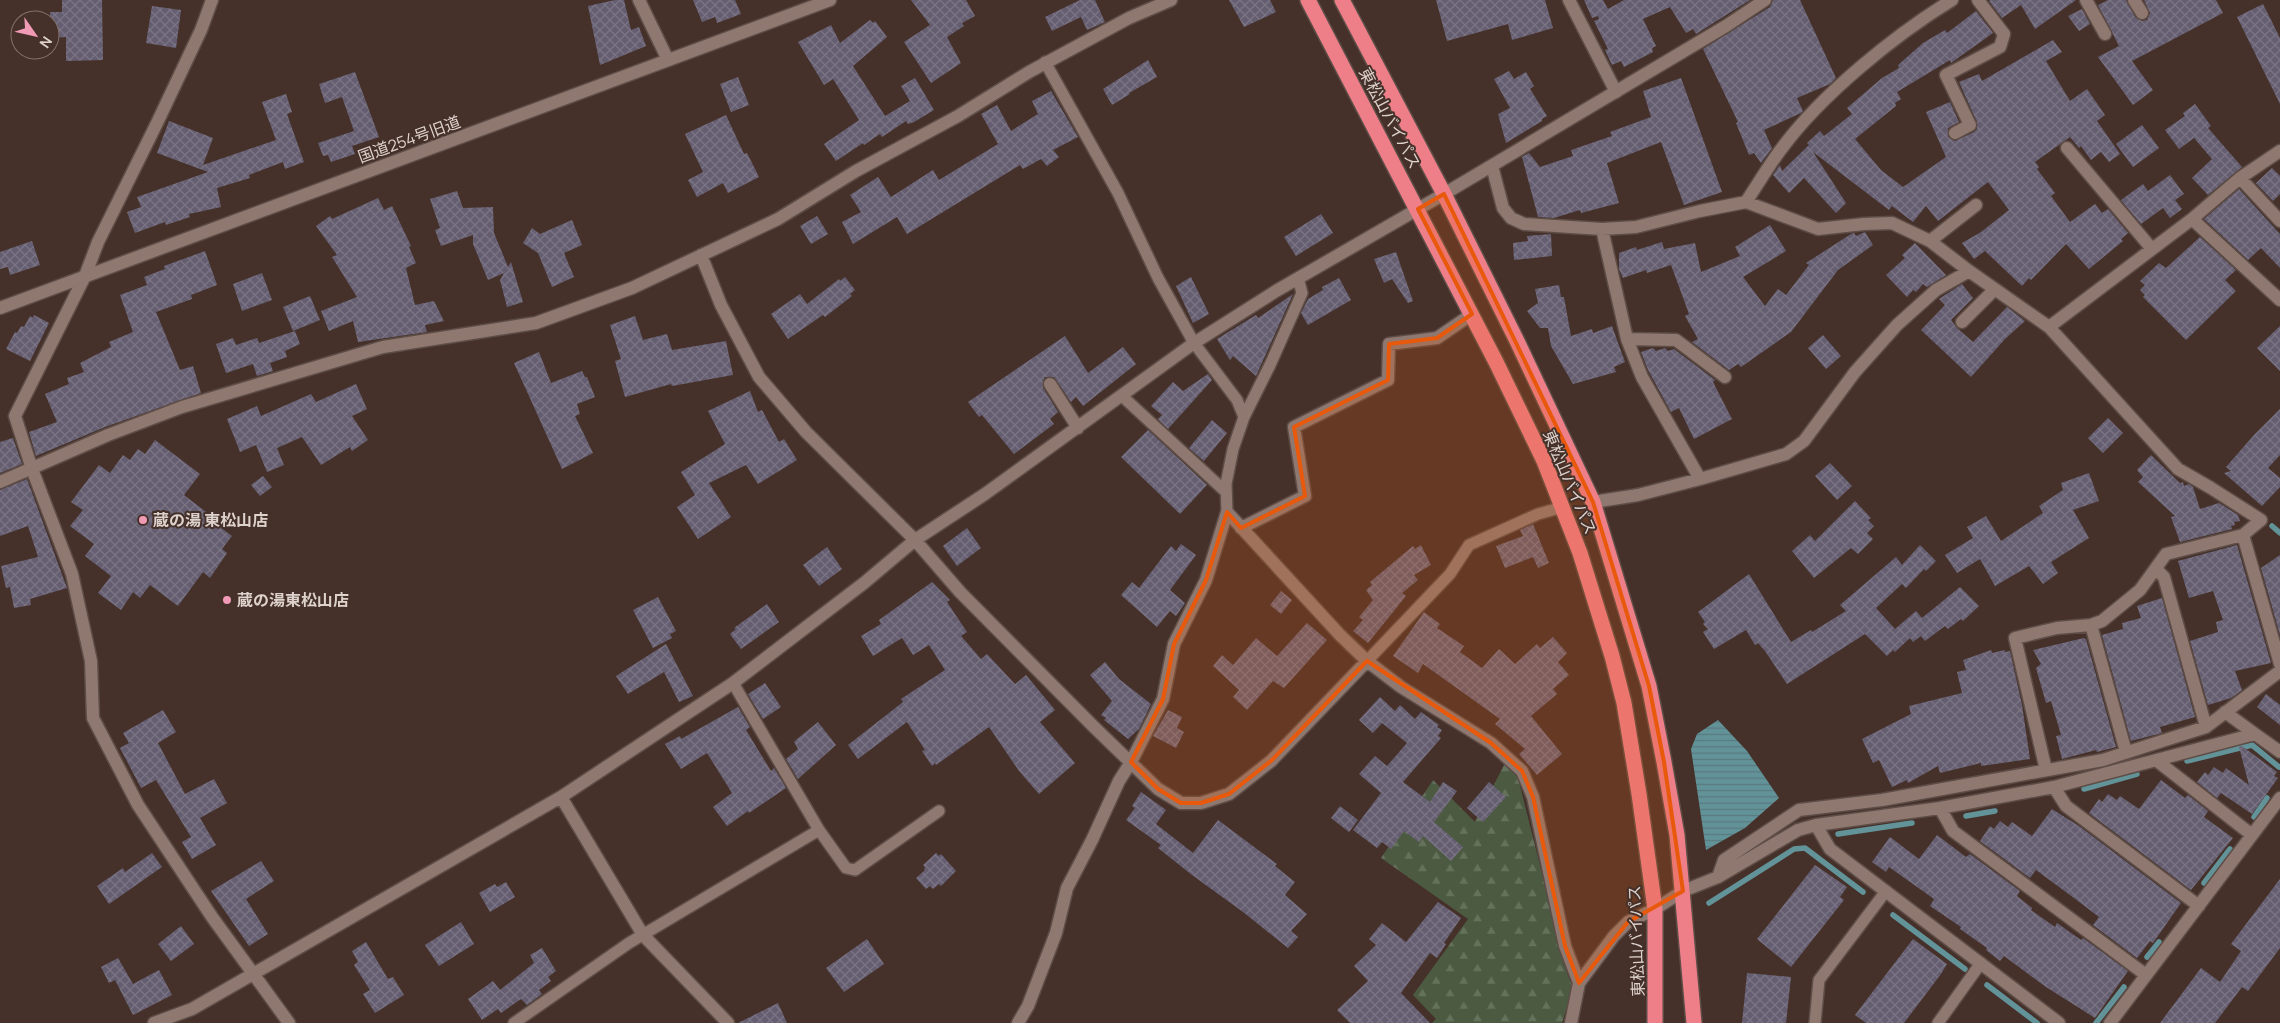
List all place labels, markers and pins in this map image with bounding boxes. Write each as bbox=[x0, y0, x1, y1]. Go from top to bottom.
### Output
place label: 蔵の湯 東松山店 bbox=[153, 509, 268, 531]
marker: 蔵の湯 東松山店 bbox=[137, 514, 149, 526]
place label: 蔵の湯東松山店 bbox=[237, 589, 349, 611]
marker: 蔵の湯東松山店 bbox=[221, 594, 233, 606]

